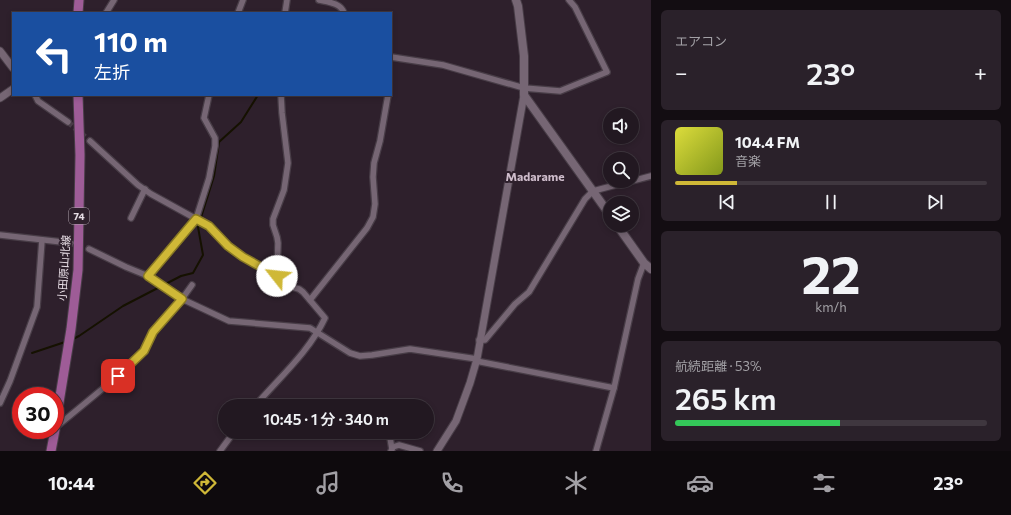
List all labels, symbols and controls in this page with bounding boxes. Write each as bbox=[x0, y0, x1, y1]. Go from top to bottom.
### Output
text: 110 m bbox=[94, 24, 168, 58]
icon: left bbox=[28, 28, 80, 80]
text: エアコン bbox=[675, 33, 727, 49]
text: 23° bbox=[806, 54, 855, 91]
text: − bbox=[675, 59, 688, 86]
text: + bbox=[974, 59, 987, 86]
text: 左折 bbox=[94, 61, 130, 83]
map controls bbox=[603, 108, 639, 232]
button: sound bbox=[603, 108, 639, 144]
text: 104.4 FM bbox=[735, 133, 800, 151]
button: search bbox=[603, 152, 639, 188]
text: 音楽 bbox=[735, 153, 761, 169]
district label: Madarame bbox=[505, 169, 565, 183]
icon: previous bbox=[716, 191, 738, 213]
icon: pause bbox=[820, 191, 842, 213]
icon: next bbox=[924, 191, 946, 213]
button: layers bbox=[603, 196, 639, 232]
road number: 74 bbox=[69, 208, 89, 224]
street label: 小田原山北線 bbox=[55, 235, 72, 301]
text: 22 bbox=[801, 241, 861, 305]
position arrow bbox=[256, 255, 298, 297]
text: km/h bbox=[815, 299, 847, 315]
text: 航続距離 · 53% bbox=[675, 358, 761, 374]
pin bbox=[101, 359, 135, 393]
icon: arrive bbox=[107, 365, 129, 387]
text: 265 km bbox=[675, 379, 776, 416]
speed limit sign: 30 bbox=[12, 387, 64, 439]
text: 10:45 · 1 分 · 340 m bbox=[263, 410, 389, 428]
icon: directions bbox=[191, 469, 219, 497]
icon: music bbox=[314, 469, 342, 497]
icon: phone bbox=[438, 469, 466, 497]
icon: climate bbox=[562, 469, 590, 497]
icon: car bbox=[686, 469, 714, 497]
icon: filters bbox=[810, 469, 838, 497]
text: 10:44 bbox=[48, 472, 95, 494]
text: 23° bbox=[933, 472, 963, 494]

